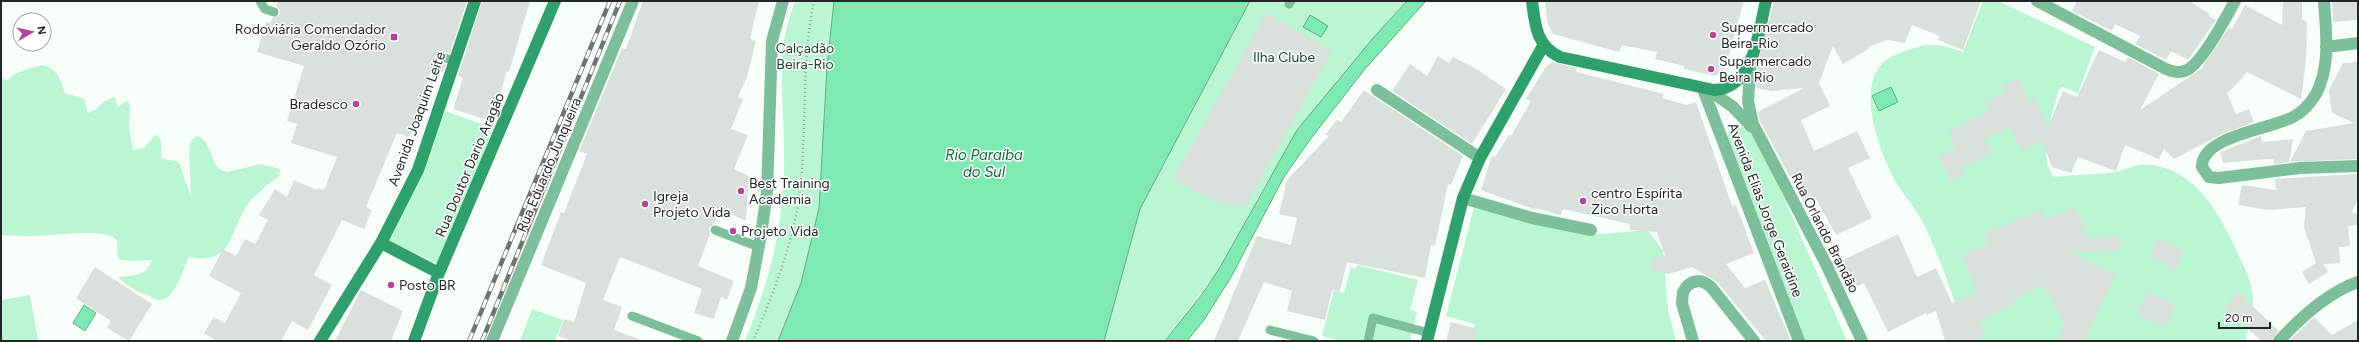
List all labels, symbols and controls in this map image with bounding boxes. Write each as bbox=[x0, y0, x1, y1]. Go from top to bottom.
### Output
north arrow bbox=[12, 12, 52, 52]
place label: Supermercado Beira-Rio bbox=[1721, 19, 1813, 52]
place label: Rodoviária Comendador Geraldo Ozório bbox=[235, 21, 386, 54]
text: N bbox=[34, 25, 48, 36]
marker: Supermercado Beira-Rio bbox=[1708, 30, 1718, 40]
marker: Rodoviária Comendador Geraldo Ozório bbox=[389, 32, 399, 42]
park label: Calçadão Beira-Rio bbox=[776, 40, 834, 73]
street label: Avenida Joaquim Leite bbox=[385, 49, 449, 189]
park label: Ilha Clube bbox=[1253, 49, 1315, 66]
place label: Supermercado Beira Rio bbox=[1719, 53, 1811, 86]
marker: Supermercado Beira Rio bbox=[1706, 64, 1716, 74]
street label: Rua Doutor Dario Aragão bbox=[432, 90, 508, 240]
street label: Rua Eduardo Junqueira bbox=[513, 95, 585, 235]
place label: Bradesco bbox=[290, 96, 348, 113]
marker: Bradesco bbox=[351, 99, 361, 109]
street label: Avenida Elias Jorge Geraidine bbox=[1724, 120, 1806, 300]
water label: Rio Paraíba do Sul bbox=[945, 146, 1023, 181]
street label: Rua Orlando Brandão bbox=[1787, 170, 1863, 296]
place label: Best Training Academia bbox=[749, 175, 830, 208]
place label: centro Espírita Zico Horta bbox=[1591, 185, 1682, 218]
marker: Best Training Academia bbox=[736, 186, 746, 196]
place label: Igreja Projeto Vida bbox=[653, 188, 730, 221]
marker: centro Espírita Zico Horta bbox=[1578, 196, 1588, 206]
marker: Igreja Projeto Vida bbox=[640, 199, 650, 209]
place label: Projeto Vida bbox=[741, 223, 818, 240]
marker: Projeto Vida bbox=[728, 226, 738, 236]
place label: Posto BR bbox=[399, 277, 456, 294]
marker: Posto BR bbox=[386, 280, 396, 290]
scale bar bbox=[2219, 304, 2270, 330]
text: 20 m bbox=[2225, 311, 2253, 325]

